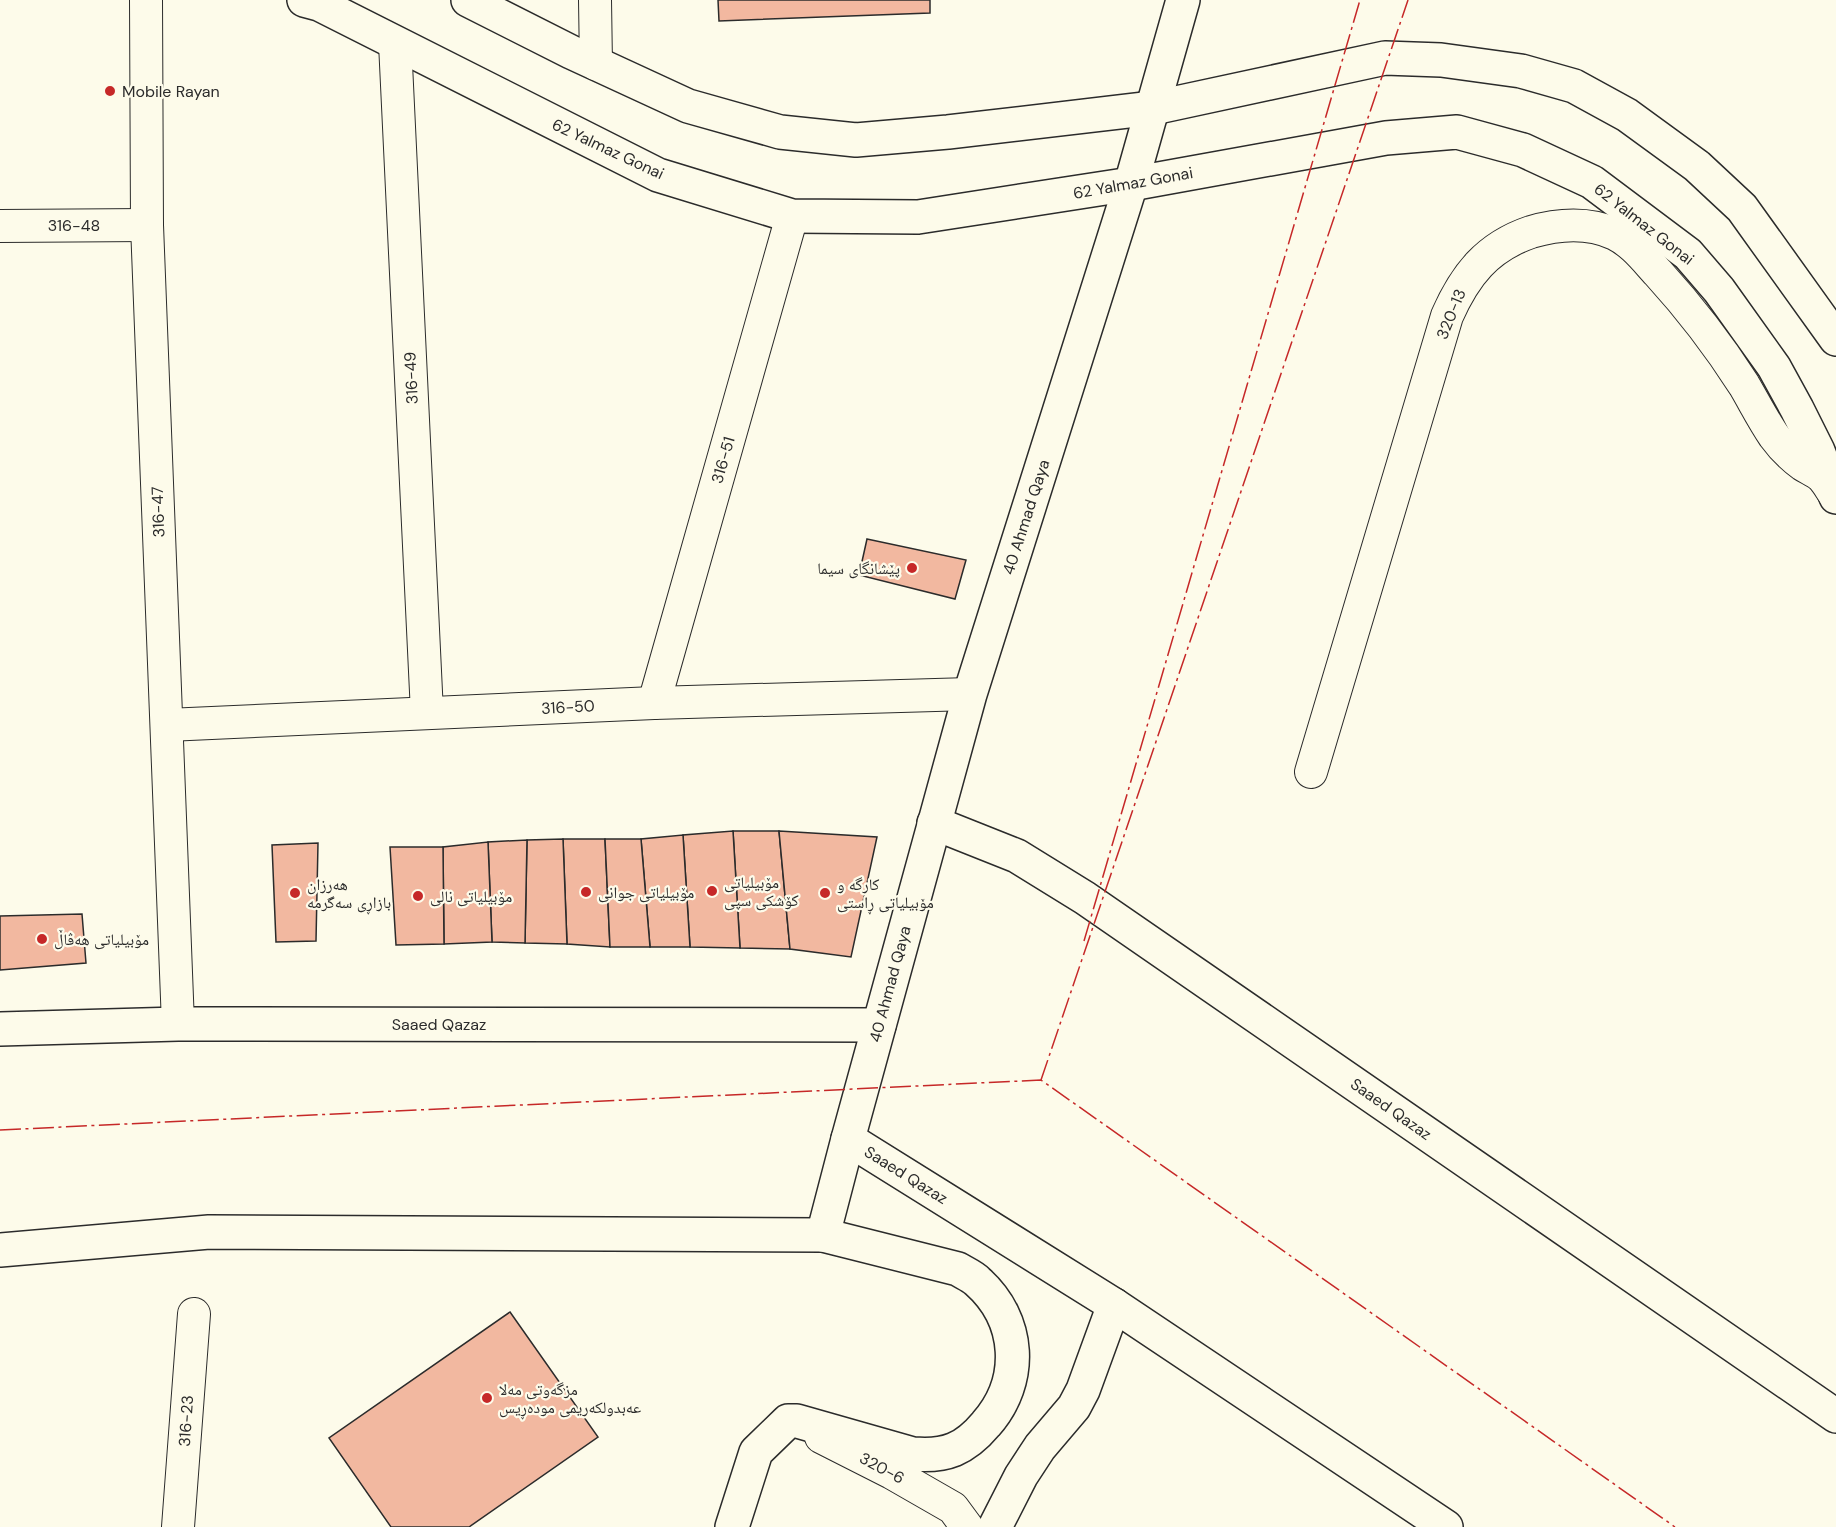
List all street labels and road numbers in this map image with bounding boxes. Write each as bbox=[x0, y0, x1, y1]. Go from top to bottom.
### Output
street label: 62 Yalmaz Gonai bbox=[549, 114, 667, 184]
street label: 62 Yalmaz Gonai bbox=[1071, 162, 1195, 204]
street label: 62 Yalmaz Gonai bbox=[1590, 178, 1698, 270]
street label: 316-48 bbox=[48, 215, 100, 236]
street label: 320-13 bbox=[1431, 286, 1471, 342]
street label: 316-49 bbox=[399, 351, 423, 405]
street label: 316-51 bbox=[706, 434, 740, 486]
street label: 40 Ahmad Qaya bbox=[997, 457, 1055, 577]
street label: 316-47 bbox=[147, 486, 169, 538]
street label: 316-50 bbox=[541, 695, 595, 719]
street label: 40 Ahmad Qaya bbox=[864, 923, 916, 1045]
street label: Saaed Qazaz bbox=[392, 1014, 486, 1035]
street label: Saaed Qazaz bbox=[1346, 1073, 1436, 1145]
street label: Saaed Qazaz bbox=[860, 1141, 952, 1209]
street label: 316-23 bbox=[174, 1395, 198, 1447]
street label: 320-6 bbox=[856, 1447, 908, 1489]

